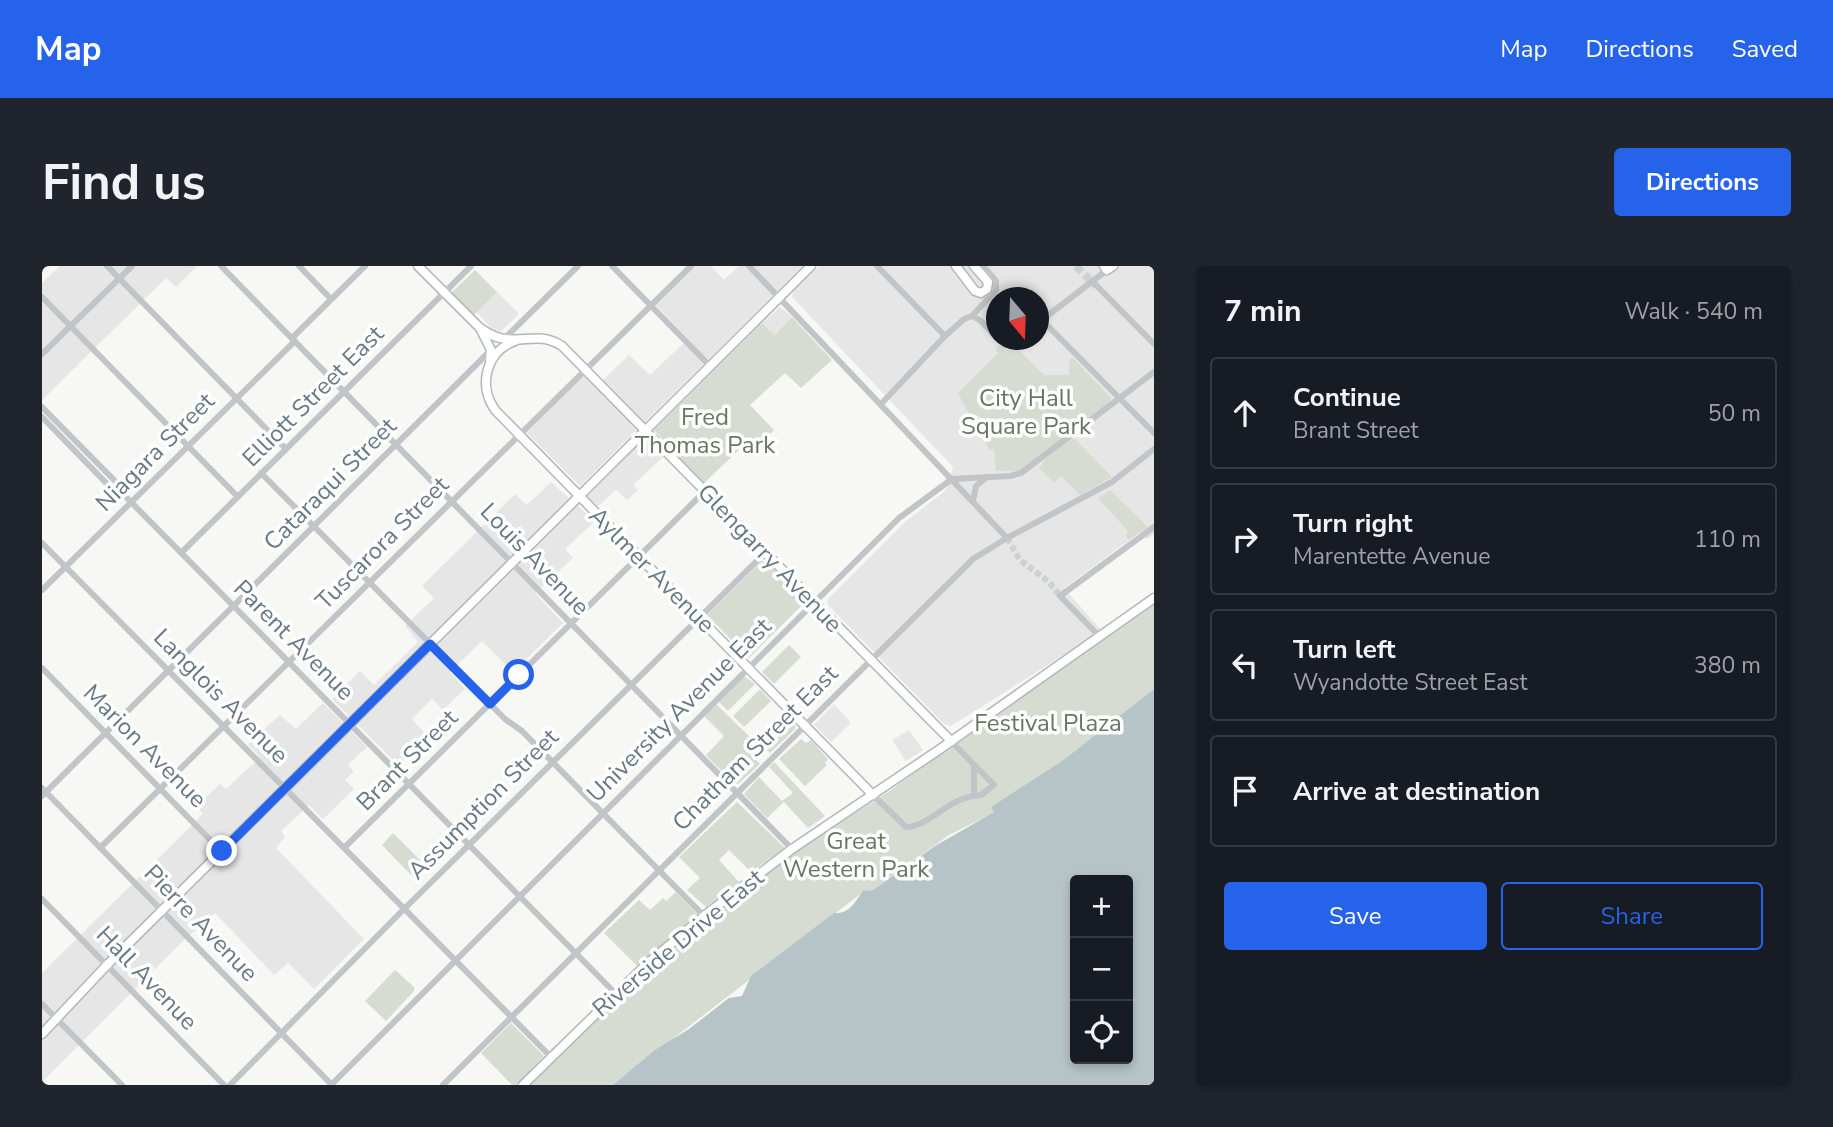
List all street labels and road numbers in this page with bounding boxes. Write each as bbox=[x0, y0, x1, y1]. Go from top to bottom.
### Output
street label: Elliott Street East bbox=[235, 318, 391, 474]
street label: Niagara Street bbox=[89, 385, 222, 518]
street label: Cataraqui Street bbox=[257, 410, 404, 557]
street label: Tuscarora Street bbox=[308, 469, 456, 617]
street label: Glengarry Avenue bbox=[691, 477, 849, 639]
street label: Louis Avenue bbox=[473, 496, 597, 622]
street label: Aylmer Avenue bbox=[582, 500, 722, 640]
street label: Parent Avenue bbox=[227, 573, 361, 707]
street label: University Avenue East bbox=[580, 610, 779, 809]
street label: Langlois Avenue bbox=[146, 621, 296, 771]
street label: Chatham Street East bbox=[665, 658, 845, 838]
street label: Marion Avenue bbox=[76, 677, 214, 815]
street label: Brant Street bbox=[349, 702, 465, 818]
street label: Assumption Street bbox=[401, 721, 566, 886]
street label: Pierre Avenue bbox=[137, 858, 265, 988]
street label: Riverside Drive East bbox=[586, 861, 771, 1024]
street label: Hall Avenue bbox=[89, 919, 205, 1037]

